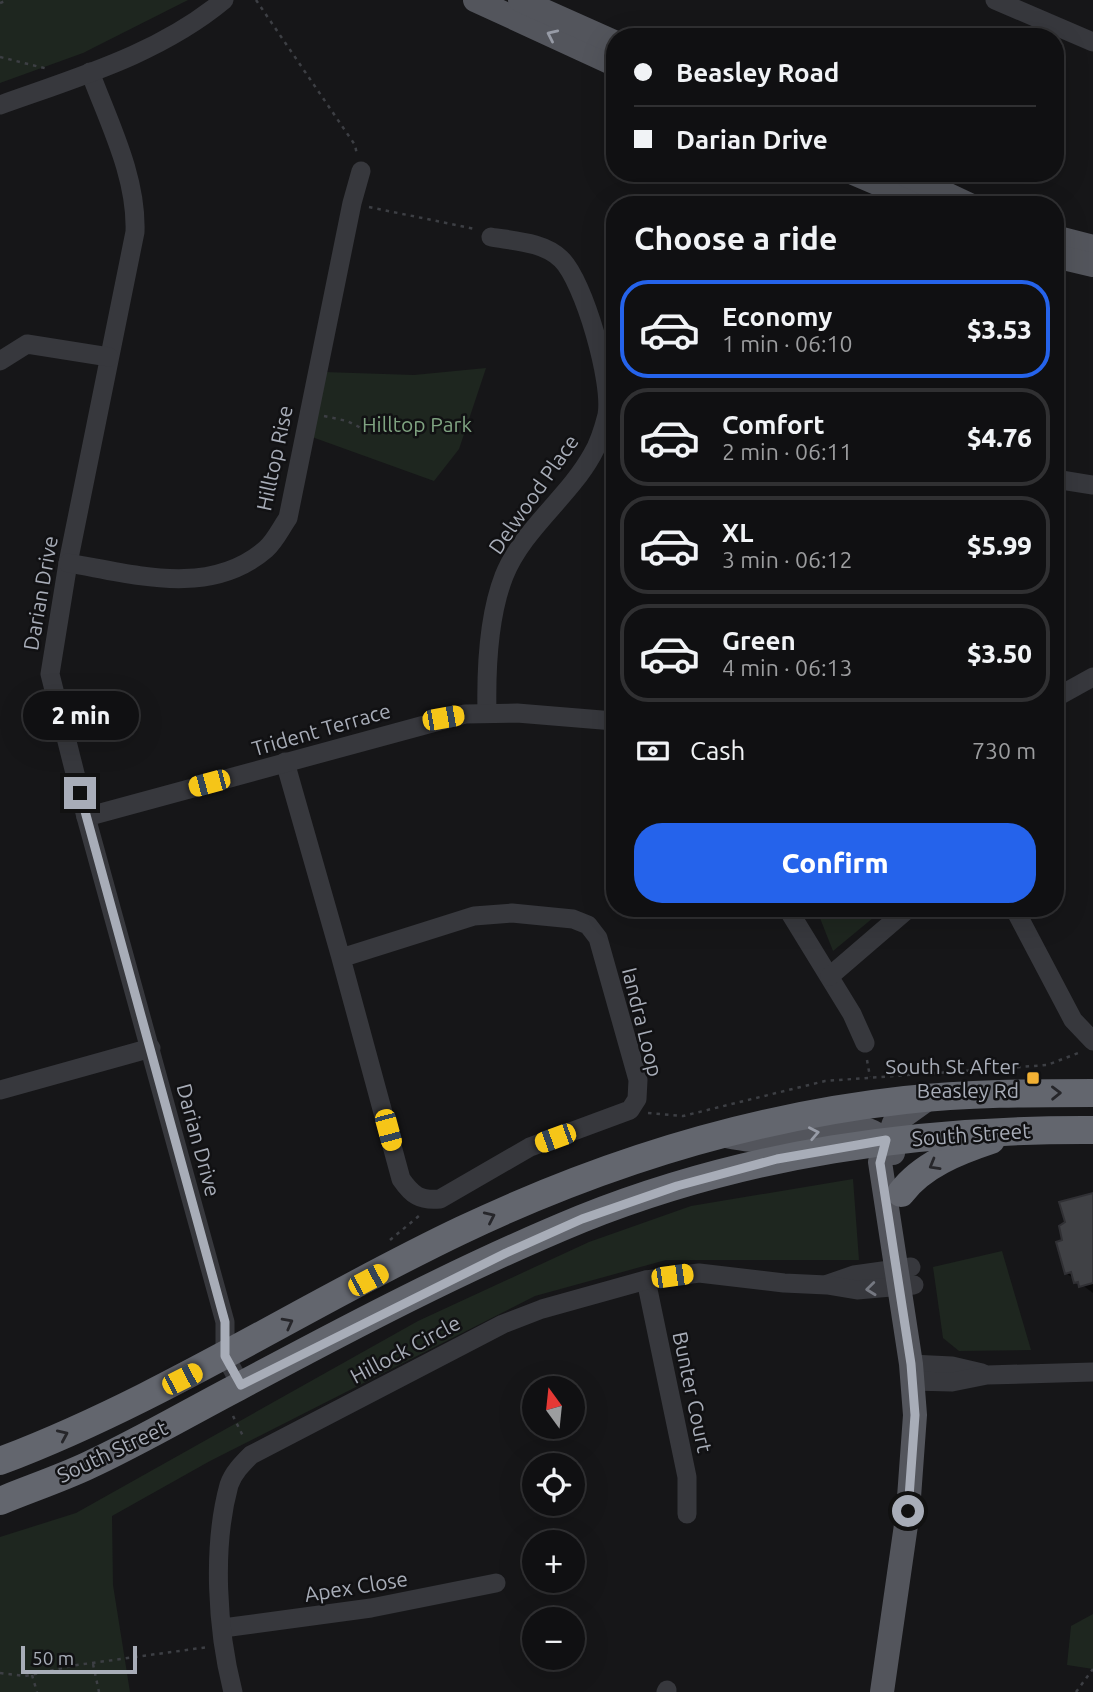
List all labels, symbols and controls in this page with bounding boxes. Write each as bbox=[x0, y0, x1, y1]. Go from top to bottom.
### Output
one-way arrow bbox=[547, 29, 559, 43]
text: Beasley Road bbox=[676, 58, 839, 87]
text: Darian Drive bbox=[676, 125, 828, 154]
text: Choose a ride bbox=[634, 220, 837, 256]
icon: car bbox=[638, 298, 701, 361]
text: Economy bbox=[722, 302, 832, 331]
text: $3.53 bbox=[967, 315, 1032, 344]
text: 1 min · 06:10 bbox=[722, 331, 853, 356]
street label: Hilltop Rise bbox=[251, 403, 297, 513]
icon: car bbox=[638, 406, 701, 469]
text: Comfort bbox=[722, 410, 825, 439]
park label: Hilltop Park bbox=[362, 412, 472, 436]
text: $4.76 bbox=[967, 423, 1032, 452]
street label: Delwood Place bbox=[483, 430, 583, 558]
text: 2 min · 06:11 bbox=[722, 439, 853, 464]
icon: car bbox=[638, 514, 701, 577]
text: XL bbox=[722, 518, 753, 547]
text: $5.99 bbox=[967, 531, 1032, 560]
street label: Darian Drive bbox=[18, 534, 62, 652]
text: 3 min · 06:12 bbox=[722, 547, 853, 572]
icon: car bbox=[638, 622, 701, 685]
text: Green bbox=[722, 626, 796, 655]
text: $3.50 bbox=[967, 639, 1032, 668]
text: 4 min · 06:13 bbox=[722, 655, 853, 680]
callout: 2 min bbox=[22, 692, 138, 740]
street label: Trident Terrace bbox=[249, 698, 393, 760]
text: 2 min bbox=[52, 703, 110, 728]
car bbox=[421, 704, 466, 732]
icon: cash bbox=[634, 732, 672, 770]
text: Cash bbox=[690, 736, 745, 765]
text: 730 m bbox=[972, 738, 1036, 763]
car bbox=[186, 767, 233, 799]
route end bbox=[64, 777, 96, 809]
button: Confirm bbox=[634, 823, 1036, 903]
street label: Iandra Loop bbox=[618, 965, 668, 1079]
place label: South St After Beasley Rd bbox=[885, 1054, 1019, 1102]
marker: South St After Beasley Rd bbox=[1025, 1070, 1041, 1086]
street label: Darian Drive bbox=[172, 1081, 226, 1199]
one-way arrow bbox=[1051, 1085, 1062, 1101]
car bbox=[373, 1107, 404, 1153]
street label: South Street bbox=[911, 1118, 1031, 1150]
car bbox=[532, 1121, 579, 1155]
one-way arrow bbox=[808, 1126, 820, 1141]
one-way arrow bbox=[929, 1157, 942, 1170]
one-way arrow bbox=[483, 1211, 495, 1225]
car bbox=[345, 1261, 392, 1299]
car bbox=[650, 1263, 695, 1289]
one-way arrow bbox=[865, 1281, 876, 1296]
street label: Hillock Circle bbox=[346, 1310, 464, 1388]
one-way arrow bbox=[281, 1317, 294, 1331]
street label: Bunter Court bbox=[668, 1329, 718, 1455]
car bbox=[159, 1360, 206, 1398]
north arrow bbox=[522, 1376, 584, 1438]
map controls bbox=[522, 1376, 585, 1670]
street label: South Street bbox=[53, 1415, 171, 1487]
one-way arrow bbox=[56, 1429, 68, 1443]
button: locate bbox=[522, 1453, 585, 1516]
route start bbox=[892, 1495, 924, 1527]
button: + bbox=[522, 1530, 585, 1593]
street label: Apex Close bbox=[303, 1566, 409, 1606]
button: − bbox=[522, 1607, 585, 1670]
scale bar bbox=[21, 1643, 136, 1675]
text: 50 m bbox=[32, 1647, 74, 1669]

